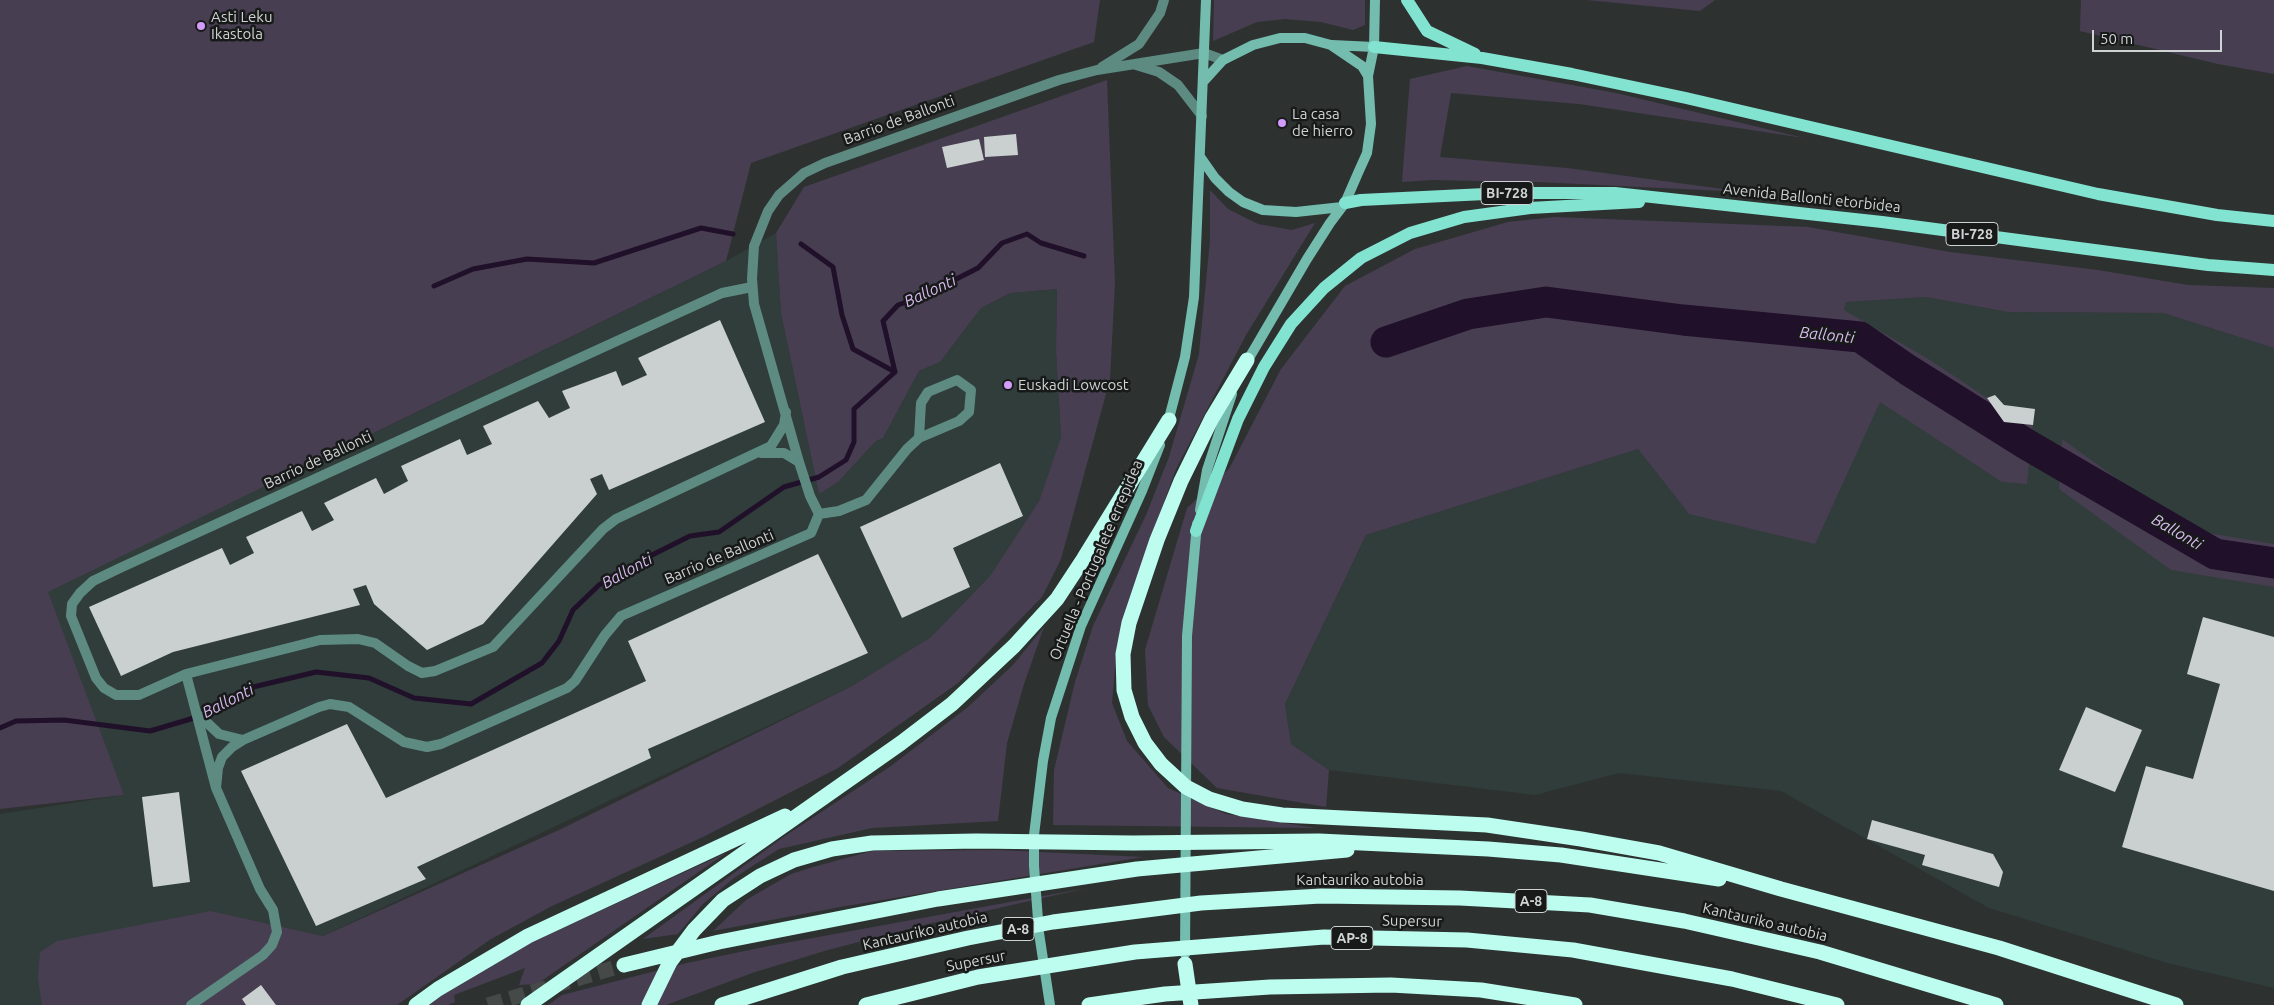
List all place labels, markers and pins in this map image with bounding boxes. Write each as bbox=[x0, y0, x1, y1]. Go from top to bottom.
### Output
place label: Asti Leku Ikastola bbox=[211, 8, 272, 43]
marker: Asti Leku Ikastola bbox=[195, 20, 207, 32]
place label: La casa de hierro bbox=[1292, 105, 1353, 140]
marker: La casa de hierro bbox=[1276, 117, 1288, 129]
place label: Euskadi Lowcost bbox=[1018, 376, 1129, 394]
marker: Euskadi Lowcost bbox=[1002, 379, 1014, 391]

